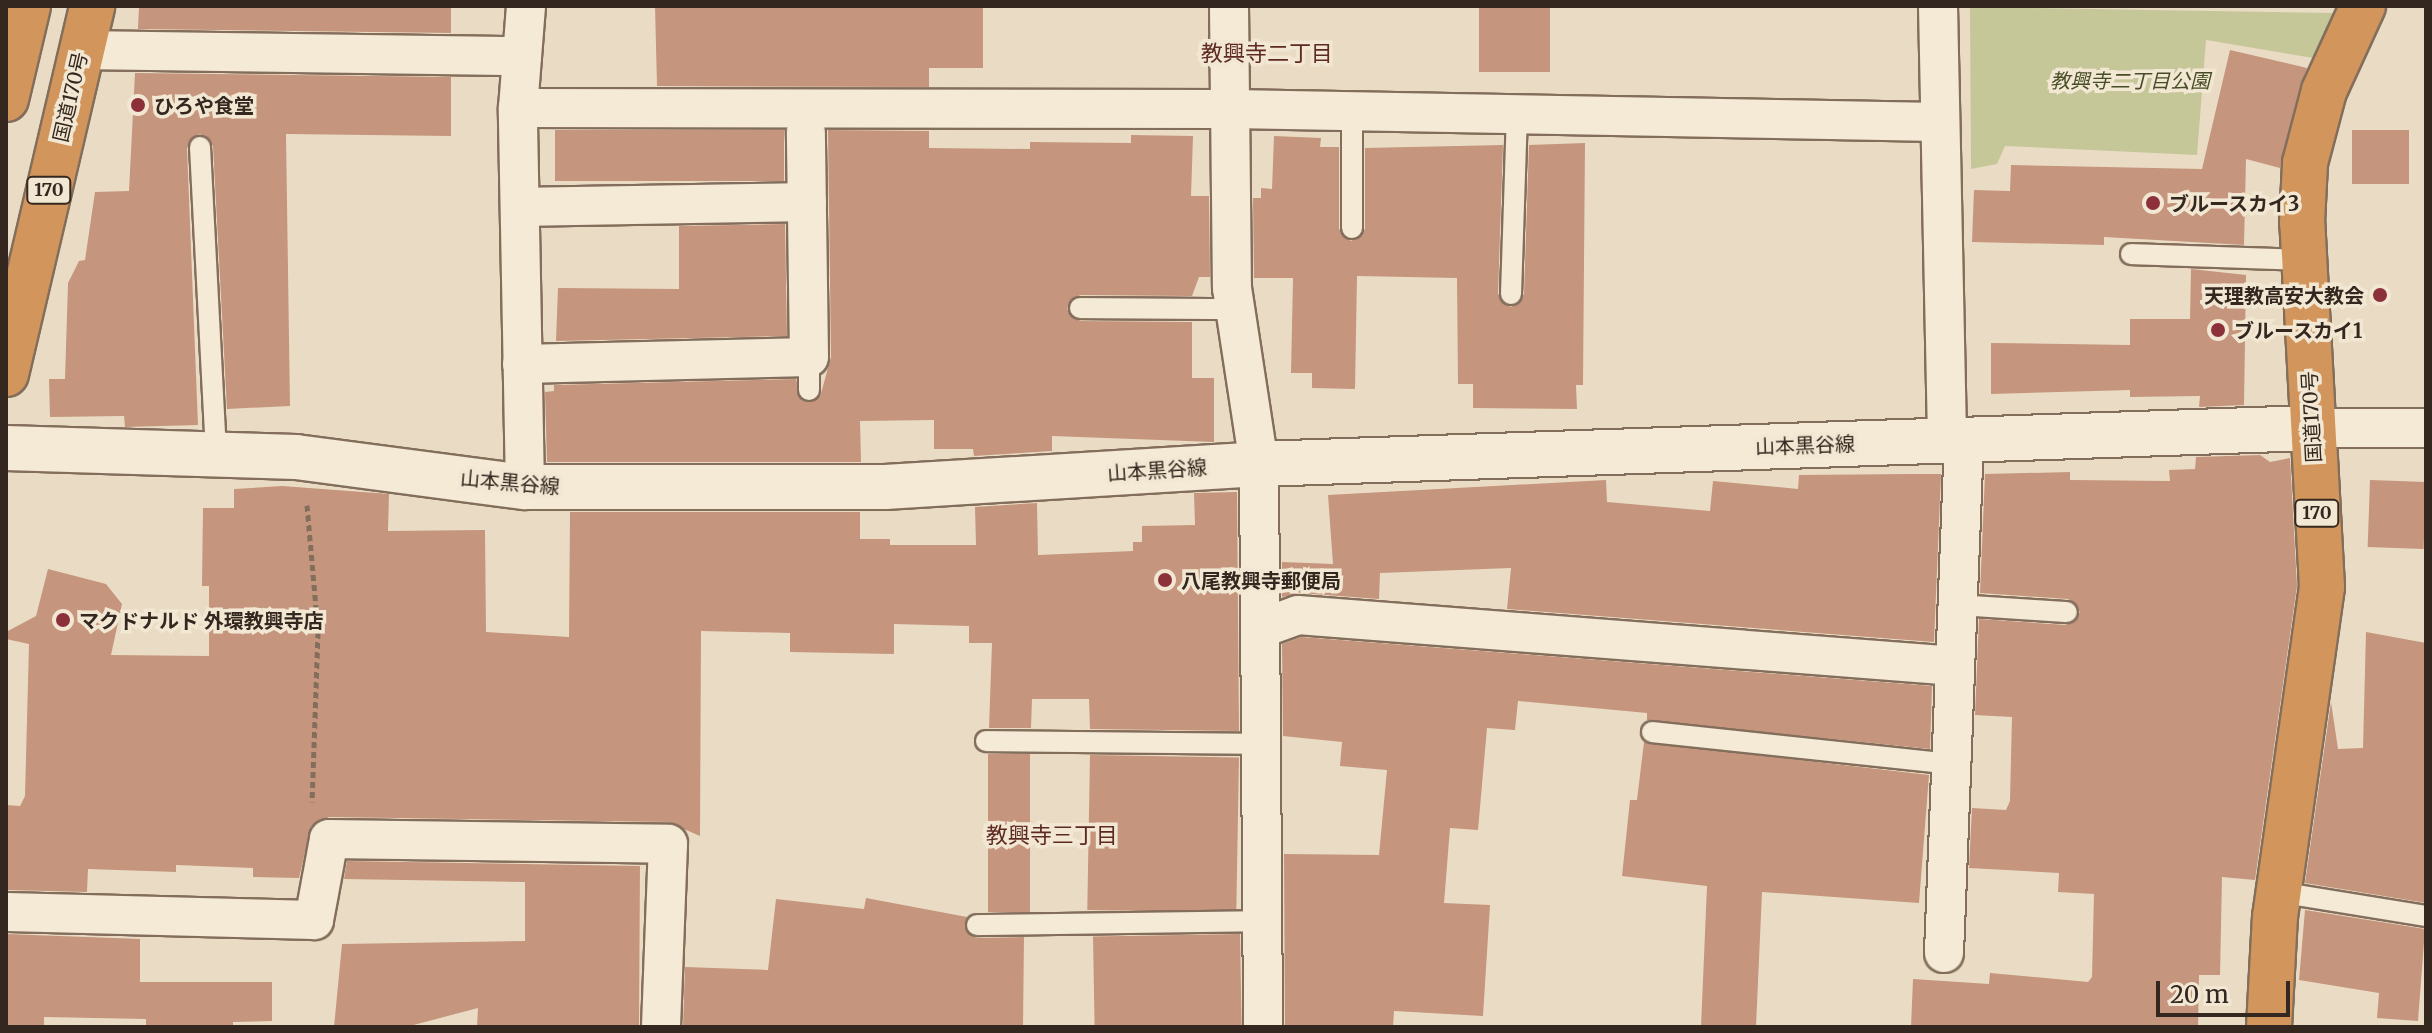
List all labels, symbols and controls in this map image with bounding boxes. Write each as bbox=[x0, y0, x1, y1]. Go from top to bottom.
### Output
district label: 教興寺二丁目 bbox=[1201, 41, 1333, 67]
street label: 国道170号 bbox=[48, 50, 92, 144]
park label: 教興寺二丁目公園 bbox=[2050, 68, 2210, 92]
place label: ひろや食堂 bbox=[154, 93, 254, 117]
marker: ひろや食堂 bbox=[129, 96, 147, 114]
road number: 170 bbox=[25, 176, 73, 204]
place label: ブルースカイ3 bbox=[2169, 191, 2300, 215]
marker: ブルースカイ3 bbox=[2144, 194, 2162, 212]
place label: 天理教高安大教会 bbox=[2204, 283, 2364, 307]
marker: 天理教高安大教会 bbox=[2371, 286, 2389, 304]
place label: ブルースカイ1 bbox=[2234, 318, 2363, 342]
marker: ブルースカイ1 bbox=[2209, 321, 2227, 339]
street label: 国道170号 bbox=[2297, 371, 2325, 463]
street label: 山本黒谷線 bbox=[1755, 431, 1855, 459]
street label: 山本黒谷線 bbox=[1106, 455, 1208, 485]
street label: 山本黒谷線 bbox=[459, 466, 561, 498]
road number: 170 bbox=[2293, 499, 2341, 527]
place label: 八尾教興寺郵便局 bbox=[1181, 568, 1341, 592]
marker: 八尾教興寺郵便局 bbox=[1156, 571, 1174, 589]
place label: マクドナルド 外環教興寺店 bbox=[79, 608, 324, 632]
marker: マクドナルド 外環教興寺店 bbox=[54, 611, 72, 629]
district label: 教興寺三丁目 bbox=[986, 823, 1118, 849]
scale bar bbox=[2160, 965, 2294, 1015]
text: 20 m bbox=[2170, 979, 2229, 1010]

